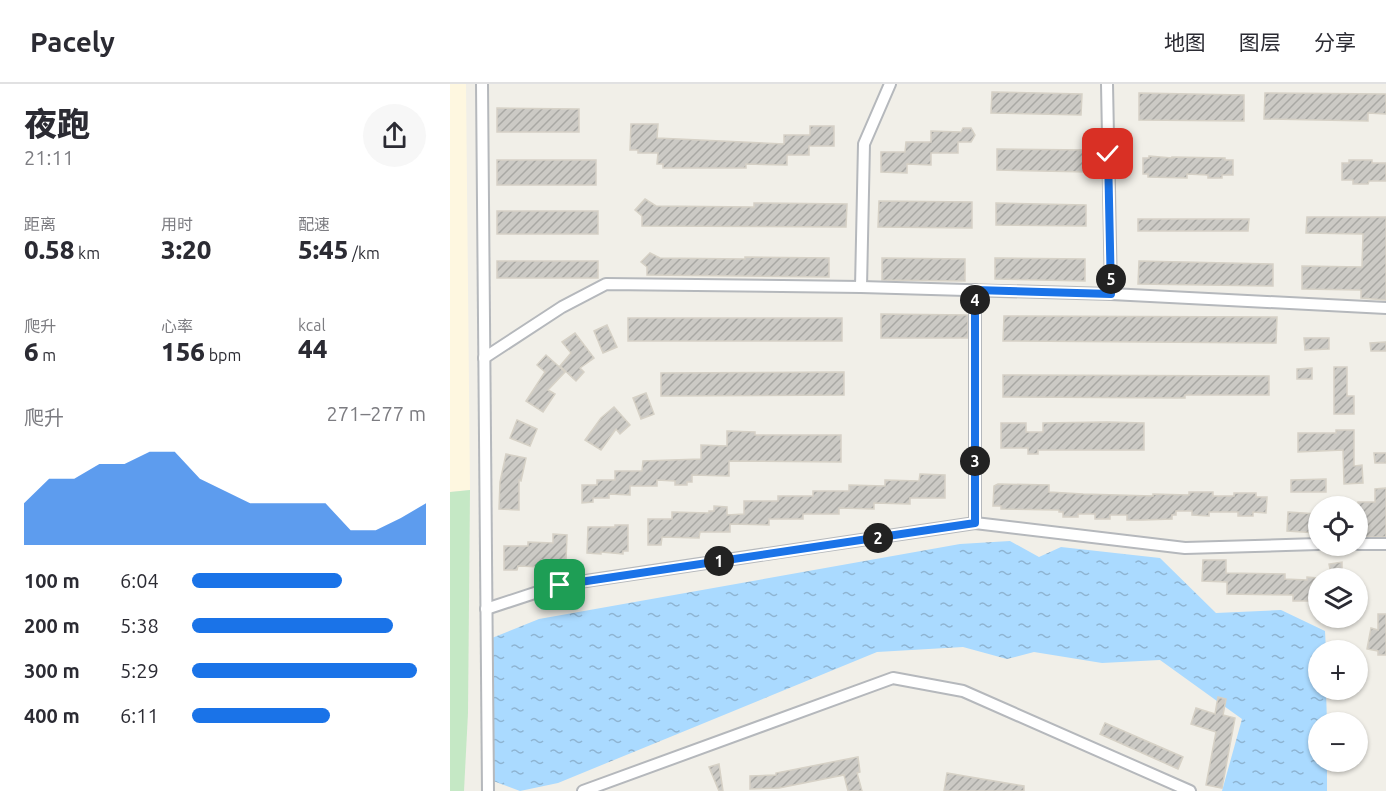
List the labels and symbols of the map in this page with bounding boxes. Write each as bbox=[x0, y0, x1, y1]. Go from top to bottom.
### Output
pin bbox=[1082, 128, 1133, 179]
pin: 5 bbox=[1096, 264, 1126, 294]
pin: 4 bbox=[960, 285, 990, 315]
pin: 3 bbox=[960, 446, 990, 476]
pin: 2 bbox=[863, 523, 893, 553]
pin: 1 bbox=[704, 546, 734, 576]
pin bbox=[534, 559, 585, 610]

